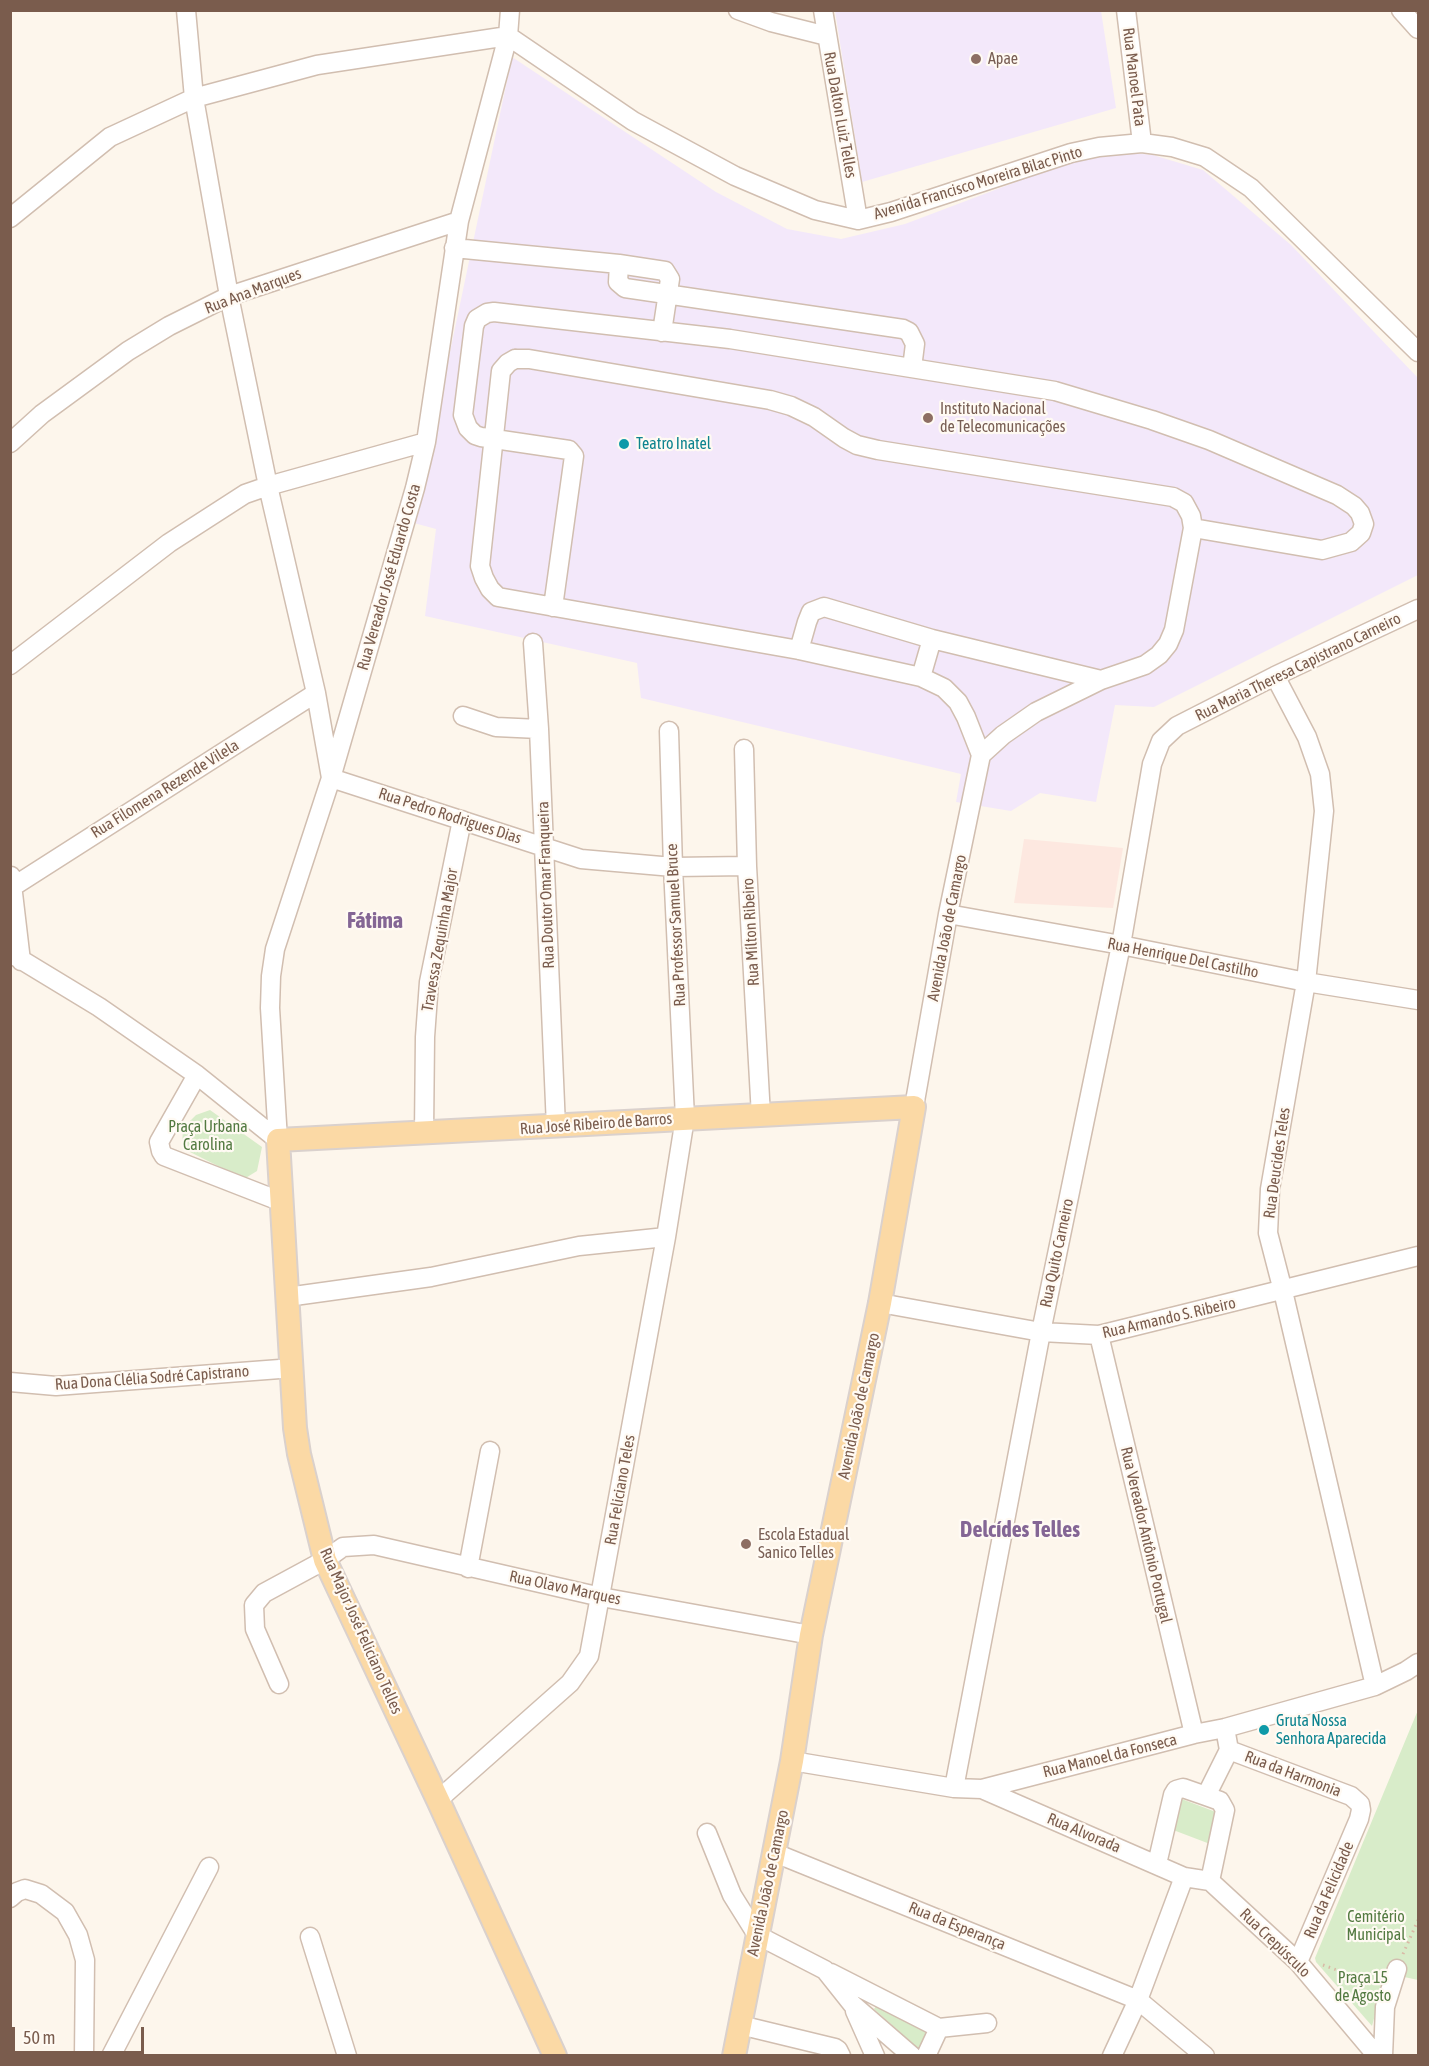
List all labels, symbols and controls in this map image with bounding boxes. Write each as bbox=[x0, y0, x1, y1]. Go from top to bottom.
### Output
street label: Rua Manoel Pata bbox=[1118, 26, 1150, 128]
place label: Apae bbox=[988, 49, 1018, 69]
street label: Rua Dalton Luiz Telles bbox=[819, 50, 861, 180]
marker: Apae bbox=[969, 52, 983, 66]
street label: Avenida Francisco Moreira Bilac Pinto bbox=[872, 142, 1084, 224]
street label: Rua Ana Marques bbox=[202, 264, 304, 318]
place label: Instituto Nacional de Telecomunicações bbox=[940, 399, 1065, 437]
marker: Instituto Nacional de Telecomunicações bbox=[921, 411, 935, 425]
place label: Teatro Inatel bbox=[636, 434, 711, 454]
marker: Teatro Inatel bbox=[617, 437, 631, 451]
street label: Rua Vereador José Eduardo Costa bbox=[353, 482, 425, 672]
street label: Rua Maria Theresa Capistrano Carneiro bbox=[1192, 609, 1404, 725]
street label: Rua Filomena Rezende Vilela bbox=[88, 736, 242, 842]
street label: Rua Pedro Rodrigues Dias bbox=[376, 784, 524, 848]
street label: Rua Doutor Omar Franqueira bbox=[533, 801, 559, 969]
street label: Rua Professor Samuel Bruce bbox=[662, 843, 690, 1007]
street label: Avenida João de Camargo bbox=[923, 853, 971, 1003]
street label: Travessa Zequinha Major bbox=[418, 867, 462, 1013]
street label: Rua Mílton Ribeiro bbox=[739, 877, 763, 987]
district label: Fátima bbox=[347, 908, 403, 934]
street label: Rua Henrique Del Castilho bbox=[1106, 934, 1260, 982]
street label: Rua Deucides Teles bbox=[1260, 1106, 1294, 1220]
street label: Rua José Ribeiro de Barros bbox=[519, 1109, 673, 1139]
park label: Praça Urbana Carolina bbox=[168, 1117, 248, 1155]
street label: Rua Quito Carneiro bbox=[1036, 1197, 1078, 1309]
street label: Rua Armando S. Ribeiro bbox=[1101, 1293, 1237, 1343]
street label: Avenida João de Camargo bbox=[834, 1331, 884, 1481]
street label: Rua Dona Clélia Sodré Capistrano bbox=[54, 1362, 250, 1394]
street label: Rua Feliciano Teles bbox=[601, 1433, 639, 1547]
street label: Rua Vereador Antônio Portugal bbox=[1116, 1445, 1176, 1625]
district label: Delcídes Telles bbox=[960, 1517, 1080, 1543]
place label: Escola Estadual Sanico Telles bbox=[758, 1525, 849, 1563]
marker: Escola Estadual Sanico Telles bbox=[739, 1537, 753, 1551]
street label: Rua Major José Feliciano Telles bbox=[316, 1545, 406, 1717]
street label: Rua Olavo Marques bbox=[507, 1567, 623, 1609]
place label: Gruta Nossa Senhora Aparecida bbox=[1276, 1711, 1386, 1749]
marker: Gruta Nossa Senhora Aparecida bbox=[1257, 1723, 1271, 1737]
street label: Rua Manoel da Fonseca bbox=[1041, 1730, 1179, 1782]
street label: Rua da Harmonia bbox=[1242, 1747, 1344, 1801]
street label: Avenida João de Camargo bbox=[743, 1808, 793, 1958]
street label: Rua Alvorada bbox=[1044, 1809, 1124, 1857]
street label: Rua da Felicidade bbox=[1300, 1839, 1358, 1941]
street label: Rua da Esperança bbox=[906, 1898, 1008, 1954]
street label: Rua Crepúsculo bbox=[1236, 1905, 1314, 1981]
park label: Cemitério Municipal bbox=[1347, 1907, 1405, 1945]
park label: Praça 15 de Agosto bbox=[1335, 1968, 1391, 2006]
scale bar bbox=[15, 2015, 147, 2053]
text: 50 m bbox=[23, 2027, 55, 2048]

